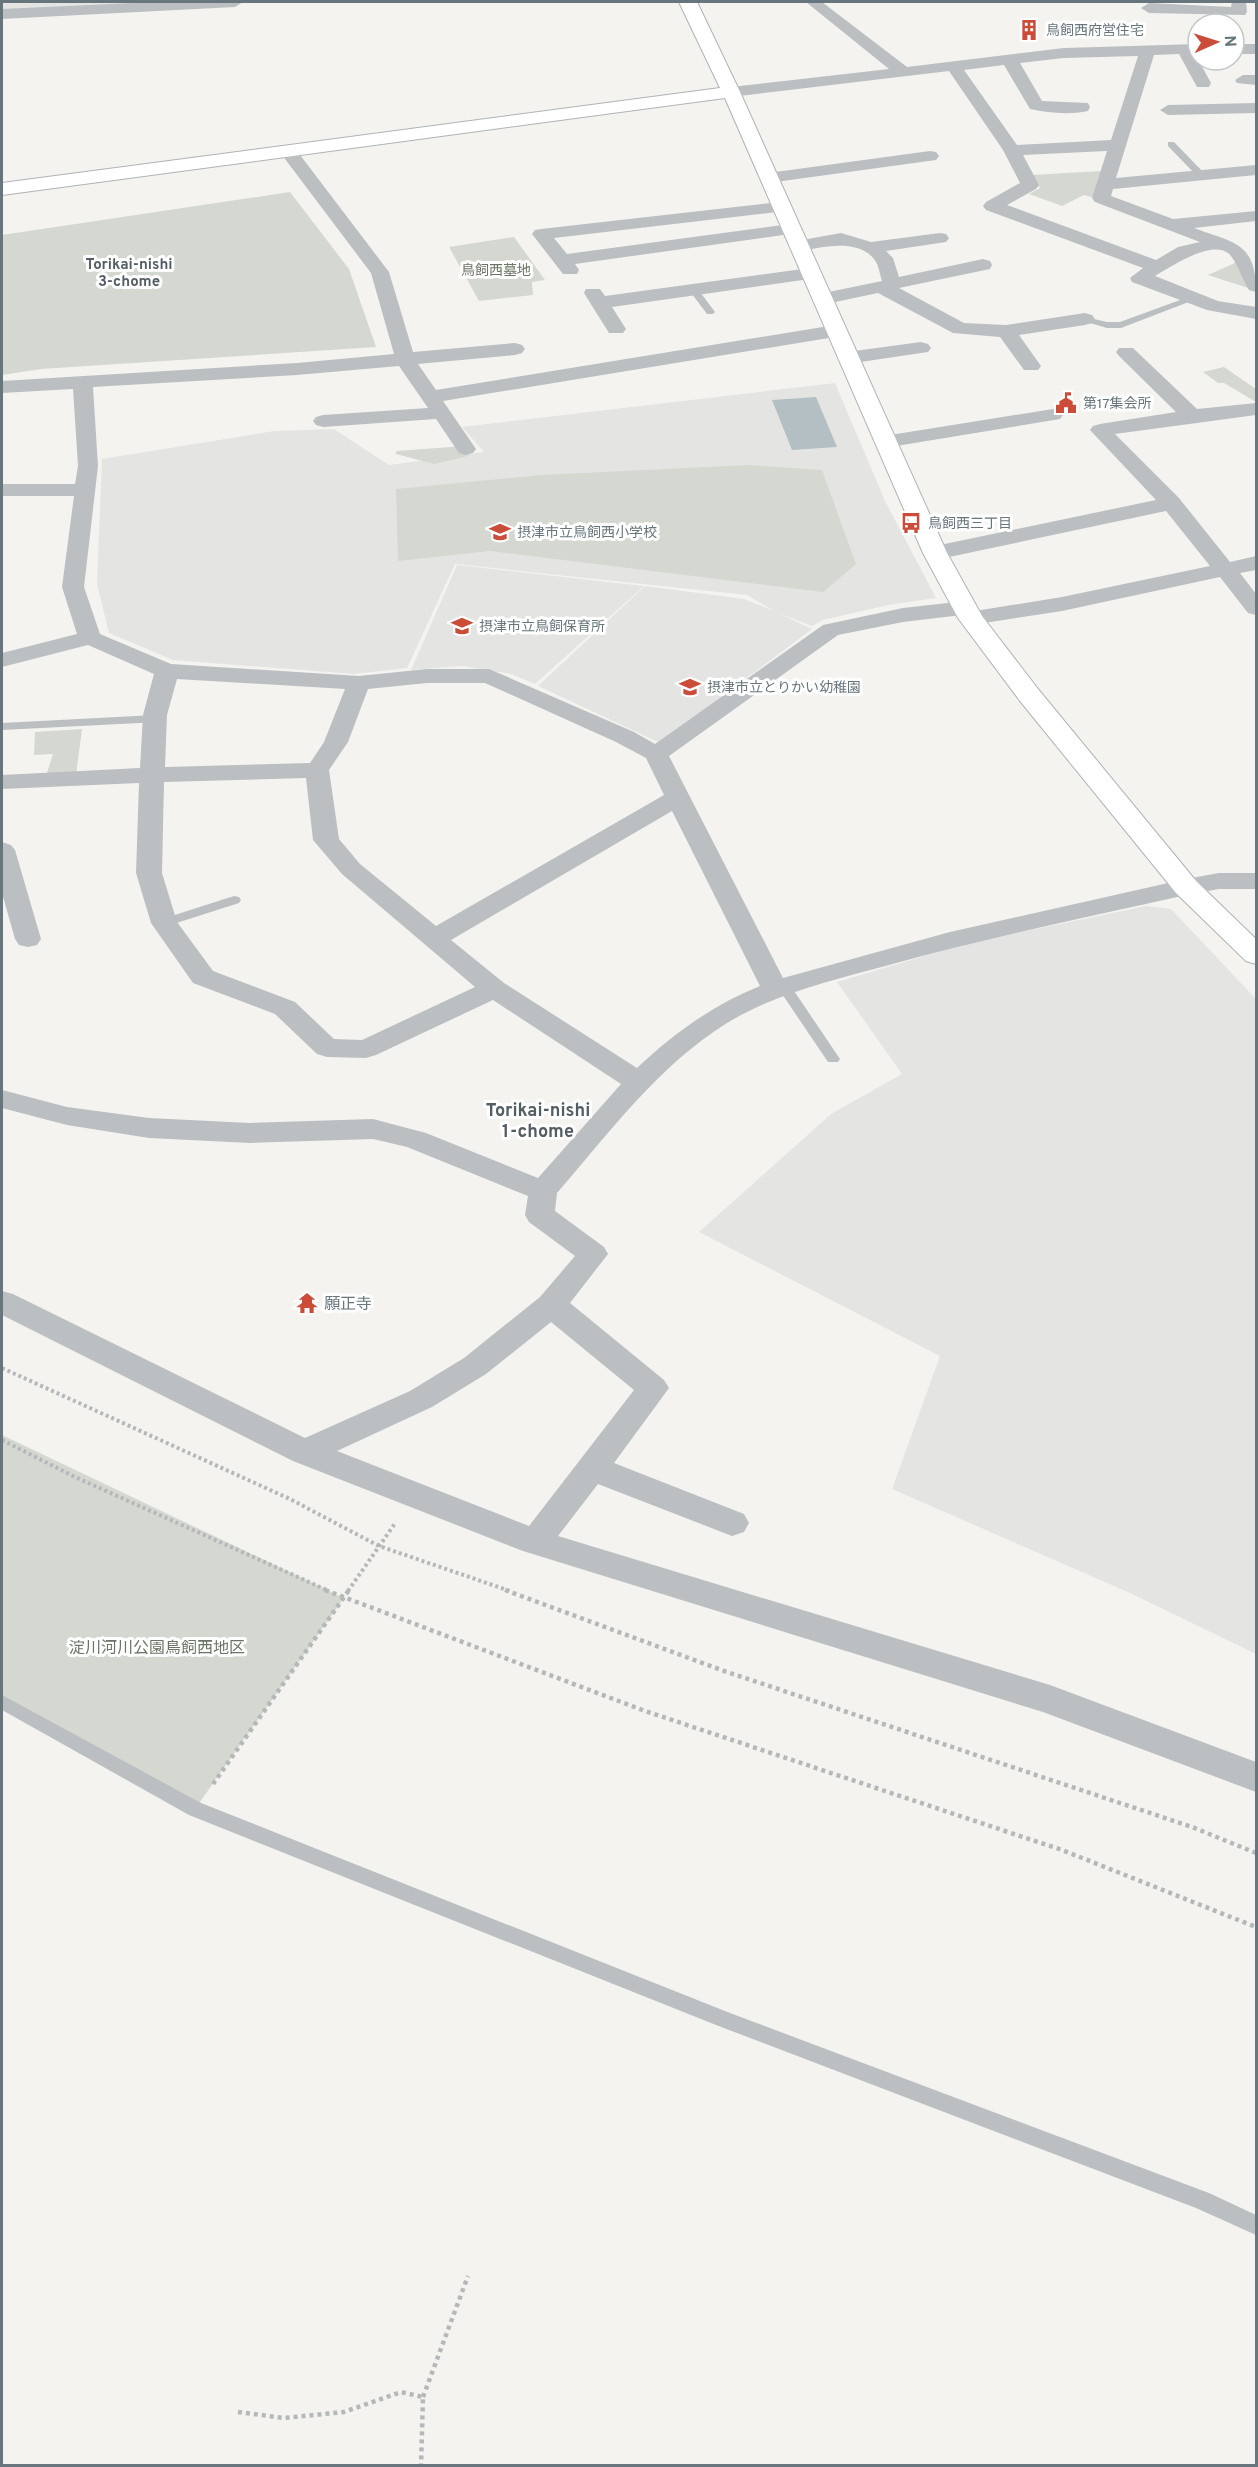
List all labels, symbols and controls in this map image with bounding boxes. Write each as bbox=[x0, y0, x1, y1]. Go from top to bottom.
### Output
north arrow bbox=[1186, 12, 1246, 72]
building icon: 鳥飼西府営住宅 bbox=[1017, 18, 1041, 42]
place label: 鳥飼西府営住宅 bbox=[1046, 23, 1144, 40]
text: N bbox=[1219, 35, 1239, 48]
district label: Torikai-nishi 3-chome bbox=[85, 256, 173, 292]
park label: 鳥飼西墓地 bbox=[461, 263, 531, 280]
public building icon: 第17集会所 bbox=[1054, 391, 1078, 415]
place label: 第17集会所 bbox=[1083, 395, 1151, 413]
bus stop icon: 鳥飼西三丁目 bbox=[899, 511, 923, 535]
place label: 鳥飼西三丁目 bbox=[928, 516, 1012, 533]
school or university icon: 摂津市立鳥飼西小学校 bbox=[488, 520, 512, 544]
place label: 摂津市立鳥飼西小学校 bbox=[517, 525, 657, 542]
school or university icon: 摂津市立鳥飼保育所 bbox=[450, 614, 474, 638]
place label: 摂津市立鳥飼保育所 bbox=[479, 619, 605, 636]
school or university icon: 摂津市立とりかい幼稚園 bbox=[678, 675, 702, 699]
place label: 摂津市立とりかい幼稚園 bbox=[707, 680, 861, 697]
district label: Torikai-nishi 1-chome bbox=[486, 1100, 590, 1144]
temple icon: 願正寺 bbox=[295, 1291, 319, 1315]
place label: 願正寺 bbox=[324, 1295, 372, 1315]
park label: 淀川河川公園鳥飼西地区 bbox=[69, 1639, 245, 1659]

